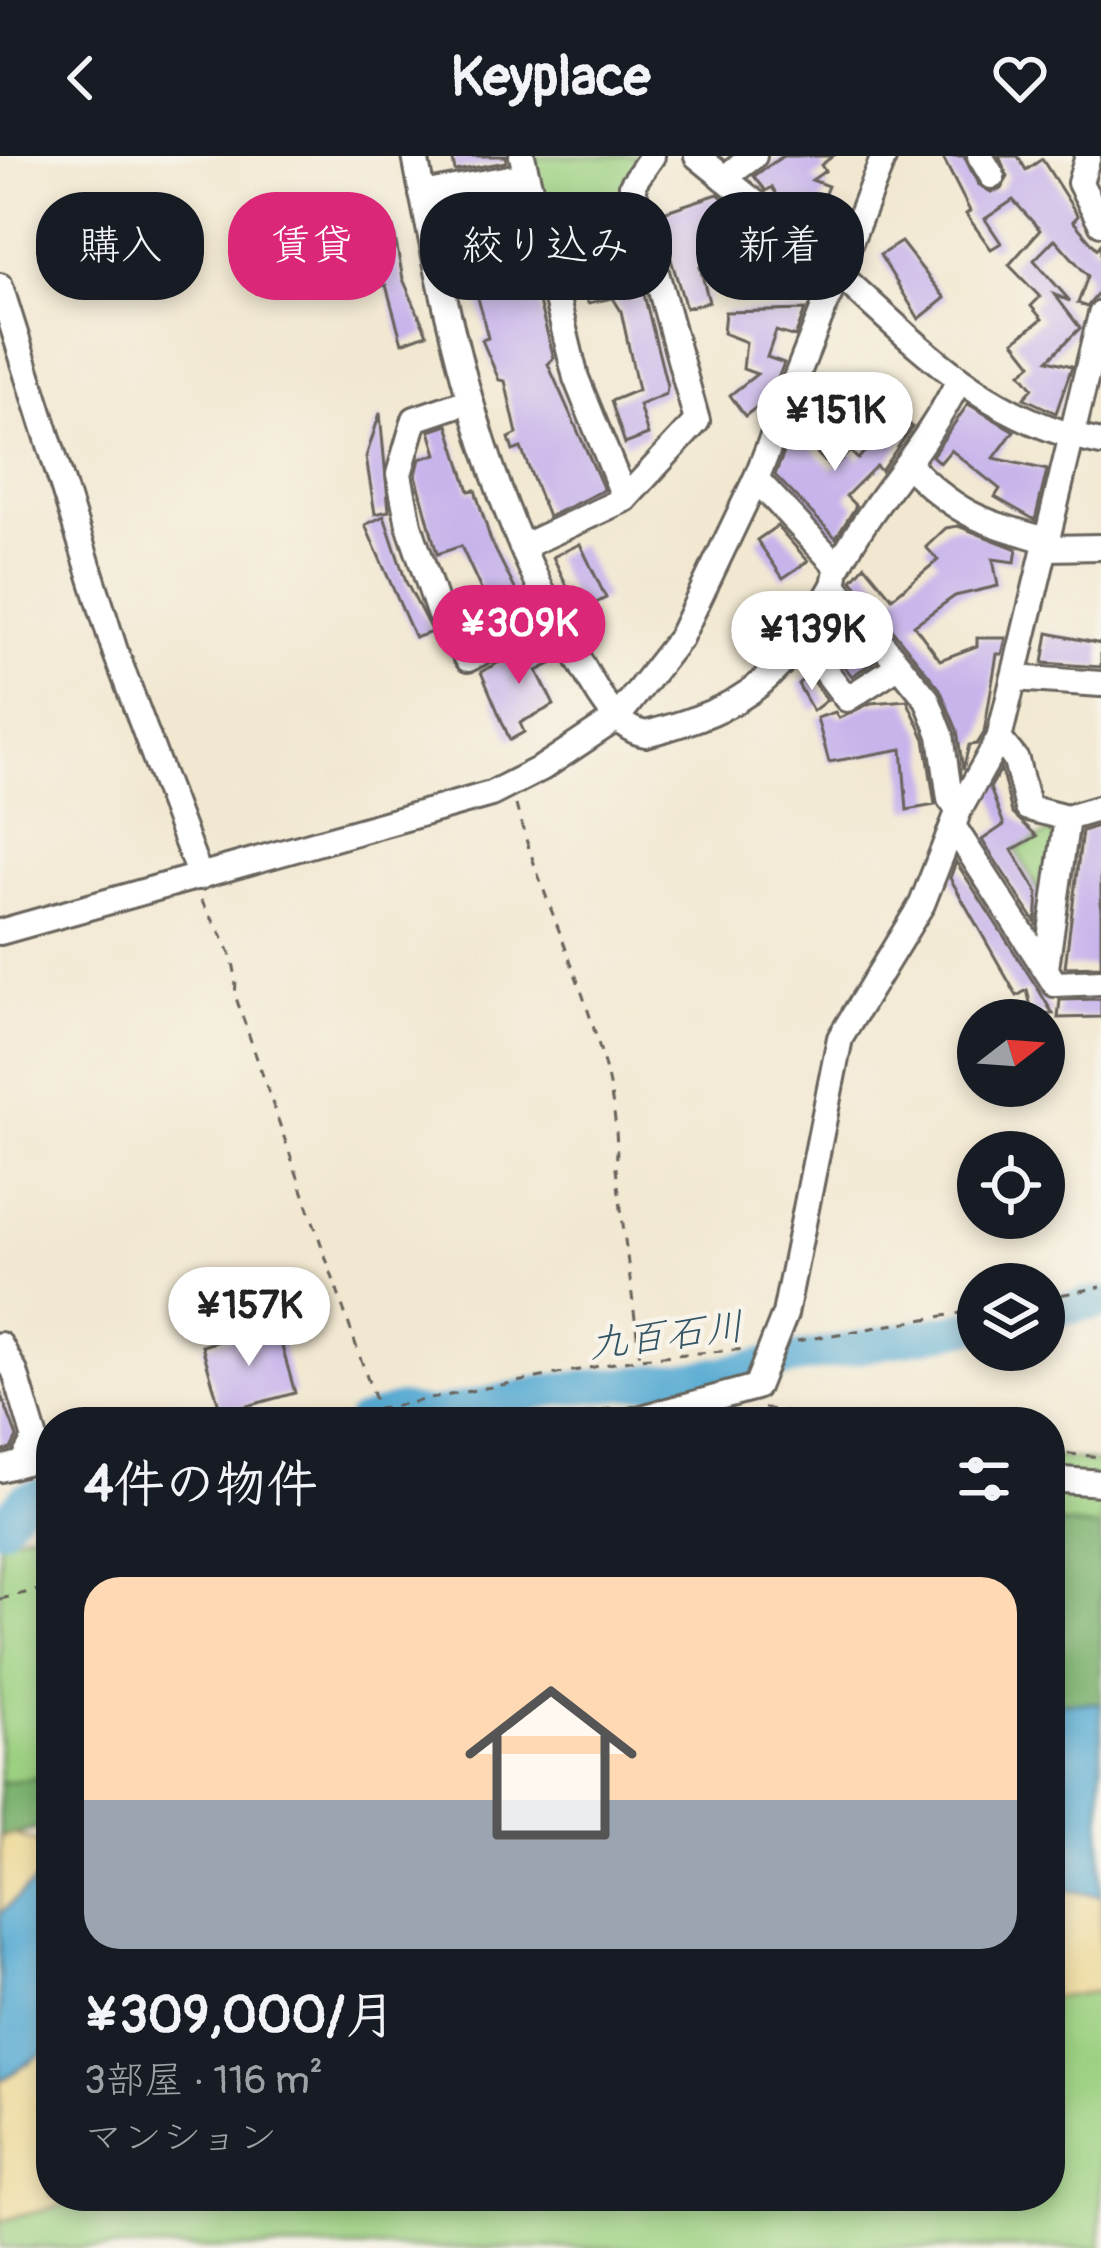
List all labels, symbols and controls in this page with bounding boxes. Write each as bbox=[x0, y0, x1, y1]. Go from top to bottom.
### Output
text: Keyplace bbox=[451, 44, 650, 112]
icon: back bbox=[48, 45, 114, 111]
icon: heart bbox=[987, 45, 1053, 111]
chip: 購入 bbox=[36, 192, 204, 300]
chip: 賃貸 bbox=[228, 192, 396, 300]
chip: 絞り込み bbox=[420, 192, 672, 300]
chip: 新着 bbox=[696, 192, 864, 300]
pin: ¥151K bbox=[751, 372, 919, 474]
text: ¥151K bbox=[784, 386, 886, 435]
pin: ¥309K bbox=[435, 585, 603, 687]
pin: ¥139K bbox=[728, 591, 896, 693]
text: ¥309K bbox=[459, 599, 579, 648]
text: ¥139K bbox=[758, 605, 866, 654]
north arrow bbox=[957, 999, 1065, 1107]
map controls bbox=[957, 999, 1065, 1371]
button: locate bbox=[957, 1131, 1065, 1239]
button: layers bbox=[957, 1263, 1065, 1371]
pin: ¥157K bbox=[165, 1267, 333, 1369]
text: ¥157K bbox=[195, 1281, 303, 1330]
water label: 九百石川 bbox=[586, 1302, 747, 1369]
icon: filters bbox=[951, 1446, 1017, 1512]
text: 4件の物件 bbox=[84, 1453, 318, 1517]
icon: home bbox=[443, 1655, 659, 1871]
text: ¥309,000/月 bbox=[84, 1984, 396, 2048]
text: 3部屋 · 116 m² bbox=[84, 2056, 323, 2105]
text: マンション bbox=[84, 2113, 277, 2162]

